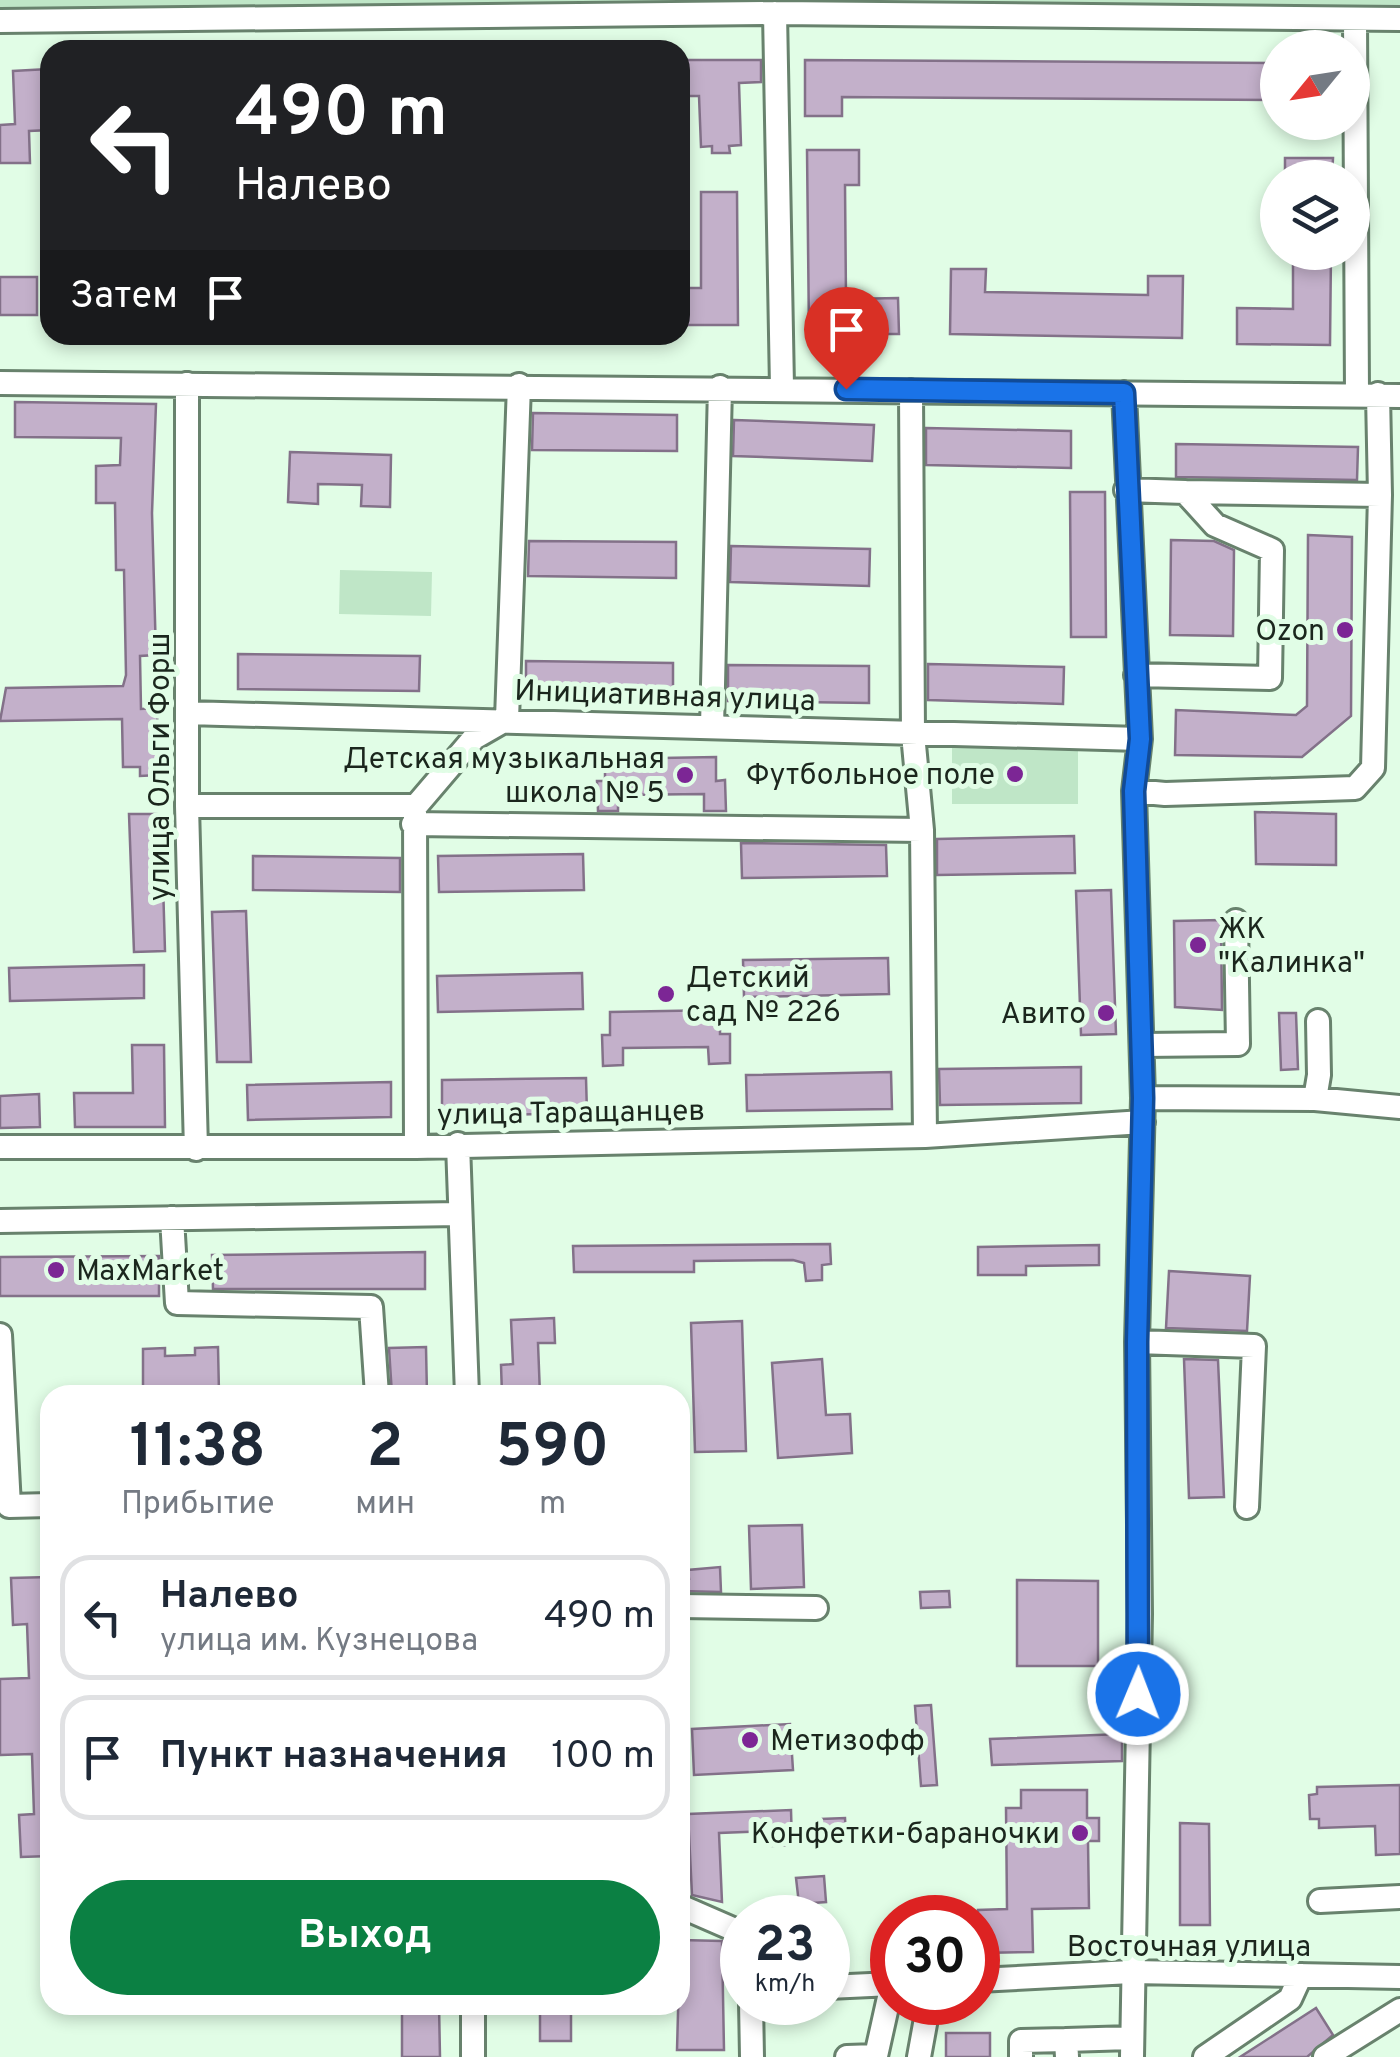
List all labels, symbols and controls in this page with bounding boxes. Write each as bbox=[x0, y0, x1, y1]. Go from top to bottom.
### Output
north arrow bbox=[1260, 30, 1370, 140]
map controls bbox=[1260, 30, 1370, 270]
text: 490 m bbox=[235, 72, 448, 161]
icon: left bbox=[70, 80, 200, 210]
text: Налево bbox=[235, 159, 392, 216]
button: layers bbox=[1260, 160, 1370, 270]
icon: arrive bbox=[198, 270, 253, 325]
text: Затем bbox=[70, 273, 178, 322]
pin bbox=[804, 287, 889, 390]
icon: arrive bbox=[819, 302, 874, 357]
place label: Ozon bbox=[1255, 614, 1325, 651]
marker: Ozon bbox=[1334, 619, 1356, 641]
street label: улица Ольги Форш bbox=[143, 633, 180, 901]
street label: Инициативная улица bbox=[514, 674, 816, 721]
place label: Детская музыкальная школа № 5 bbox=[343, 742, 665, 813]
place label: Футбольное поле bbox=[746, 758, 995, 795]
marker: Футбольное поле bbox=[1004, 763, 1026, 785]
marker: Детская музыкальная школа № 5 bbox=[674, 764, 696, 786]
place label: ЖК "Калинка" bbox=[1218, 912, 1365, 983]
marker: ЖК "Калинка" bbox=[1187, 934, 1209, 956]
place label: Детский сад № 226 bbox=[686, 961, 841, 1032]
marker: Детский сад № 226 bbox=[655, 983, 677, 1005]
place label: Авито bbox=[1001, 997, 1086, 1034]
marker: Авито bbox=[1095, 1002, 1117, 1024]
street label: улица Таращанцев bbox=[437, 1094, 706, 1135]
place label: MaxMarket bbox=[76, 1254, 224, 1291]
marker: MaxMarket bbox=[45, 1259, 67, 1281]
text: 11:38 bbox=[129, 1412, 266, 1488]
text: 2 bbox=[367, 1412, 403, 1488]
text: 590 bbox=[496, 1412, 609, 1488]
text: Прибытие bbox=[121, 1485, 274, 1525]
text: мин bbox=[355, 1485, 415, 1525]
text: m bbox=[539, 1485, 566, 1525]
text: Налево bbox=[160, 1573, 299, 1622]
icon: left bbox=[75, 1590, 130, 1645]
text: 490 m bbox=[544, 1593, 655, 1642]
text: улица им. Кузнецова bbox=[160, 1622, 478, 1662]
position arrow bbox=[1086, 1642, 1190, 1746]
place label: Метизофф bbox=[770, 1724, 925, 1761]
marker: Метизофф bbox=[739, 1729, 761, 1751]
icon: arrive bbox=[75, 1730, 130, 1785]
text: Пункт назначения bbox=[160, 1733, 508, 1782]
text: 100 m bbox=[551, 1733, 655, 1782]
place label: Конфетки-бараночки bbox=[751, 1817, 1060, 1854]
marker: Конфетки-бараночки bbox=[1069, 1822, 1091, 1844]
button: Выход bbox=[70, 1880, 660, 1995]
speed limit sign: 30 bbox=[870, 1895, 1000, 2025]
text: 23 bbox=[755, 1916, 815, 1979]
street label: Восточная улица bbox=[1067, 1930, 1311, 1967]
text: km/h bbox=[755, 1969, 815, 2001]

